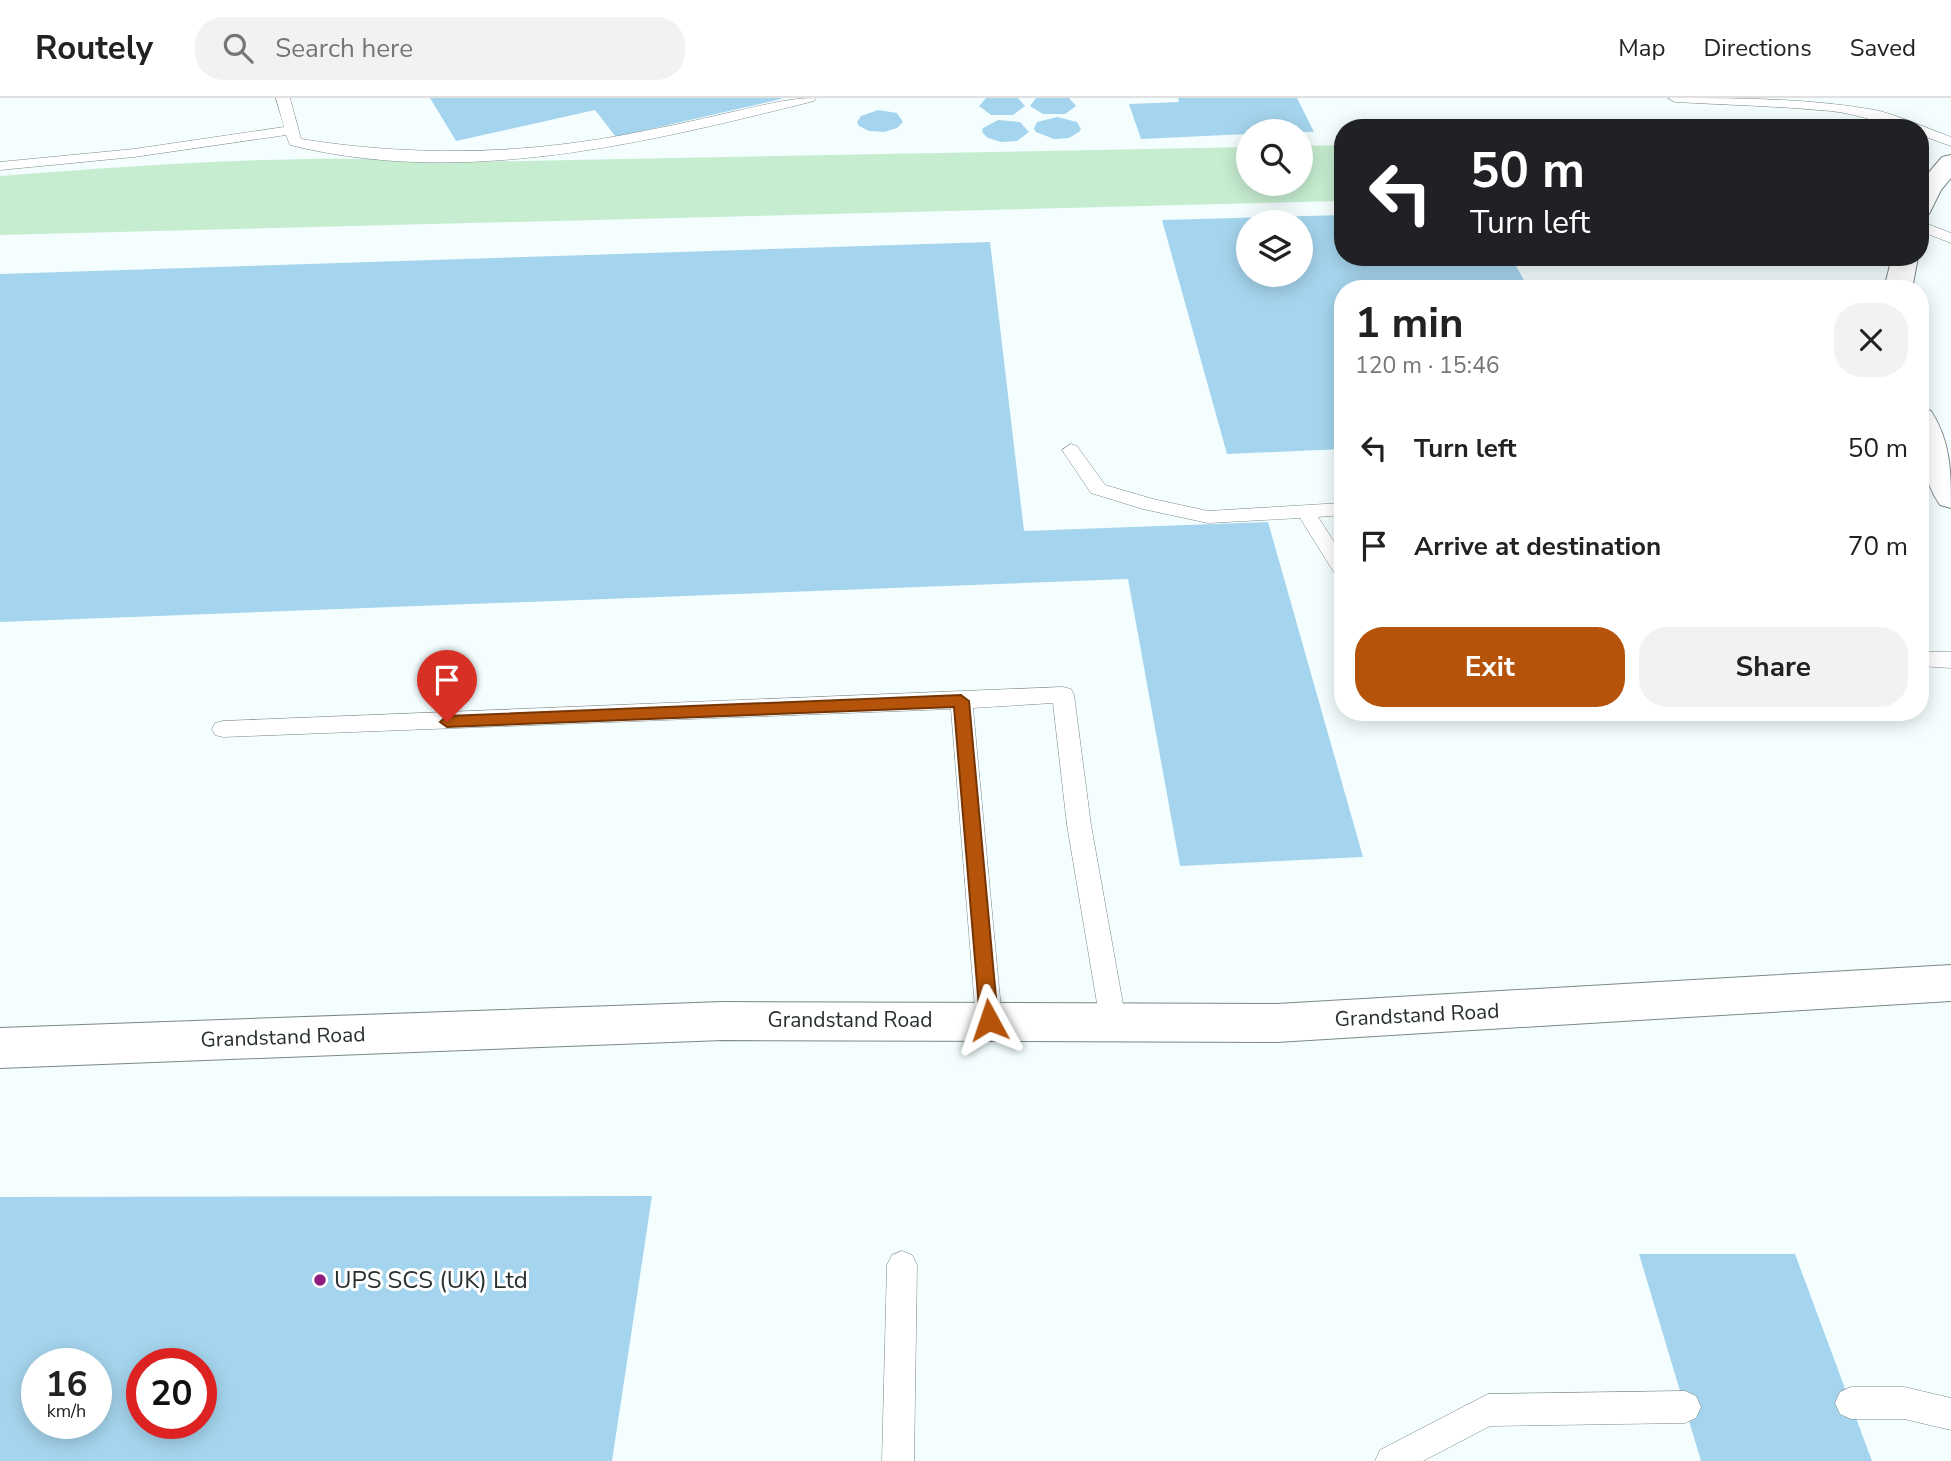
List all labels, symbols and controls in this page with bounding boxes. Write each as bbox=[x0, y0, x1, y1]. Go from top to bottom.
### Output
search box bbox=[195, 17, 685, 80]
text: Routely bbox=[35, 26, 153, 71]
icon: search bbox=[219, 29, 257, 67]
text: Search here bbox=[275, 31, 413, 66]
text: Map bbox=[1618, 32, 1665, 64]
text: Directions bbox=[1703, 32, 1812, 64]
text: Saved bbox=[1850, 32, 1916, 64]
map controls bbox=[1236, 119, 1313, 287]
button: search bbox=[1236, 119, 1313, 196]
text: 50 m bbox=[1470, 137, 1585, 204]
icon: left bbox=[1355, 147, 1446, 238]
text: Turn left bbox=[1470, 201, 1590, 244]
button: layers bbox=[1236, 210, 1313, 287]
text: 1 min bbox=[1355, 295, 1464, 352]
button: close bbox=[1834, 303, 1908, 377]
text: 120 m · 15:46 bbox=[1355, 350, 1500, 381]
icon: left bbox=[1355, 429, 1393, 467]
text: Turn left bbox=[1414, 431, 1517, 466]
text: 50 m bbox=[1848, 431, 1908, 466]
icon: arrive bbox=[1355, 527, 1393, 565]
text: Arrive at destination bbox=[1414, 529, 1661, 564]
text: 70 m bbox=[1848, 529, 1908, 564]
button: Exit bbox=[1355, 627, 1625, 707]
button: Share bbox=[1639, 627, 1908, 707]
pin bbox=[417, 650, 477, 722]
icon: arrive bbox=[428, 661, 466, 699]
position arrow bbox=[952, 983, 1026, 1057]
street label: Grandstand Road bbox=[1334, 997, 1500, 1033]
street label: Grandstand Road bbox=[768, 1006, 932, 1034]
street label: Grandstand Road bbox=[200, 1020, 366, 1054]
place label: UPS SCS (UK) Ltd bbox=[334, 1264, 528, 1296]
marker: UPS SCS (UK) Ltd bbox=[312, 1272, 328, 1288]
speed limit sign: 20 bbox=[126, 1348, 217, 1439]
text: 16 bbox=[45, 1361, 88, 1408]
text: km/h bbox=[47, 1399, 86, 1423]

